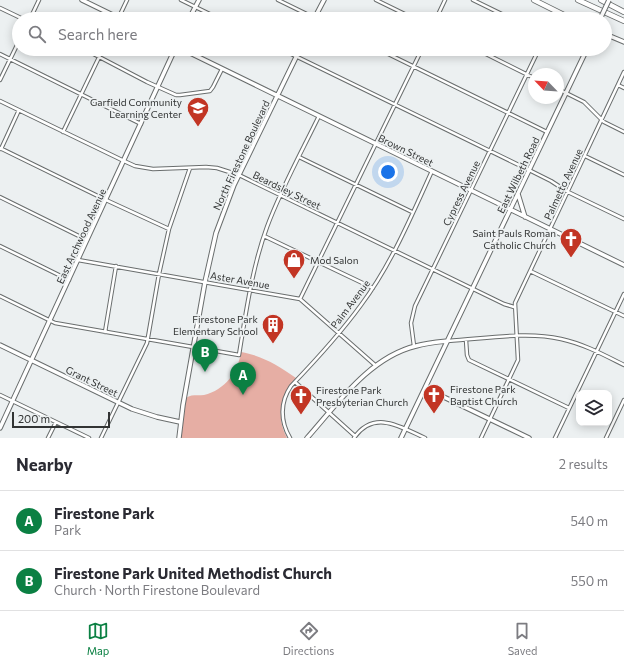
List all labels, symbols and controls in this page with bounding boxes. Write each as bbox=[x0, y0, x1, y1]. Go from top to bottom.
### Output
search box bbox=[12, 12, 612, 56]
icon: search bbox=[26, 23, 48, 45]
text: Search here bbox=[58, 25, 137, 43]
north arrow bbox=[528, 68, 564, 104]
school or university icon: Garfield Community Learning Center bbox=[185, 95, 211, 128]
place label: Garfield Community Learning Center bbox=[90, 96, 182, 120]
street label: North Firestone Boulevard bbox=[210, 98, 272, 212]
street label: Brown Street bbox=[376, 131, 436, 169]
street label: East Wilbeth Road bbox=[494, 135, 542, 215]
street label: Palmetto Avenue bbox=[541, 146, 585, 222]
street label: Cypress Avenue bbox=[440, 158, 482, 228]
your location bbox=[378, 162, 398, 182]
street label: Beardsley Street bbox=[251, 168, 323, 212]
street label: East Archwood Avenue bbox=[54, 186, 108, 286]
church icon: Saint Pauls Roman Catholic Church bbox=[558, 226, 584, 259]
place label: Saint Pauls Roman Catholic Church bbox=[472, 227, 556, 251]
shop icon: Mod Salon bbox=[281, 247, 307, 280]
place label: Mod Salon bbox=[310, 254, 359, 266]
street label: Aster Avenue bbox=[209, 269, 271, 291]
street label: Palm Avenue bbox=[328, 277, 372, 331]
building icon: Firestone Park Elementary School bbox=[260, 312, 286, 345]
place label: Firestone Park Elementary School bbox=[173, 313, 259, 337]
pin: B bbox=[192, 339, 218, 372]
pin: A bbox=[230, 362, 256, 395]
street label: Grant Street bbox=[64, 363, 120, 399]
church icon: Firestone Park Baptist Church bbox=[421, 382, 447, 415]
church icon: Firestone Park Presbyterian Church bbox=[288, 383, 314, 416]
place label: Firestone Park Baptist Church bbox=[450, 383, 517, 407]
place label: Firestone Park Presbyterian Church bbox=[316, 384, 408, 408]
map controls bbox=[576, 390, 612, 426]
button: layers bbox=[576, 390, 612, 426]
scale bar bbox=[12, 410, 110, 429]
text: 200 m bbox=[18, 412, 50, 425]
text: Nearby bbox=[16, 454, 73, 475]
text: 2 results bbox=[559, 456, 608, 472]
text: Firestone Park bbox=[54, 504, 155, 522]
text: A bbox=[24, 513, 34, 529]
text: 540 m bbox=[570, 513, 608, 529]
text: Park bbox=[54, 522, 81, 538]
text: Firestone Park United Methodist Church bbox=[54, 564, 332, 582]
text: B bbox=[25, 573, 33, 589]
text: 550 m bbox=[571, 573, 608, 589]
text: Church · North Firestone Boulevard bbox=[54, 582, 260, 598]
tab: Map bbox=[87, 620, 109, 657]
tab: Directions bbox=[283, 620, 334, 657]
tab: Saved bbox=[508, 620, 537, 657]

